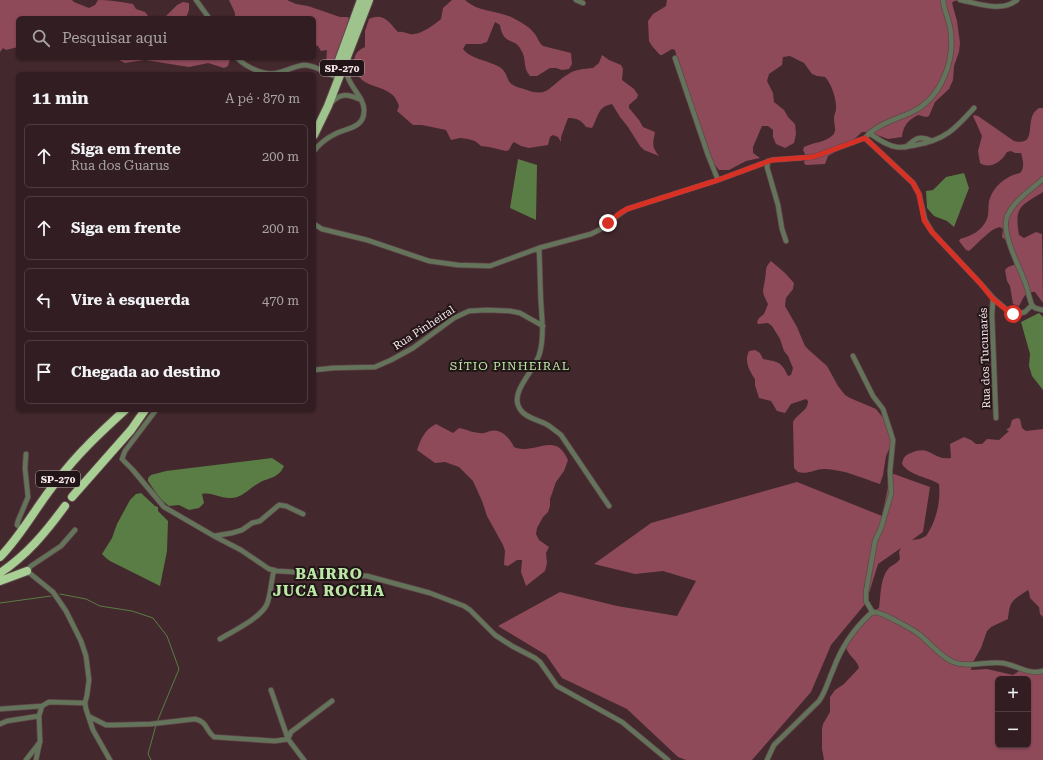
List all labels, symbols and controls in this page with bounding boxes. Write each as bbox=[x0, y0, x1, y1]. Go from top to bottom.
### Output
search box bbox=[16, 16, 316, 60]
icon: search bbox=[30, 27, 52, 49]
text: Pesquisar aqui bbox=[62, 29, 167, 47]
road number: SP-270 bbox=[320, 60, 364, 76]
text: 11 min bbox=[32, 88, 89, 108]
text: A pé · 870 m bbox=[225, 91, 300, 106]
text: Siga em frente bbox=[71, 140, 181, 158]
icon: ahead bbox=[33, 145, 55, 167]
text: 200 m bbox=[262, 149, 299, 164]
text: Rua dos Guarus bbox=[71, 158, 169, 173]
route end bbox=[599, 214, 617, 232]
icon: ahead bbox=[33, 217, 55, 239]
text: Siga em frente bbox=[71, 219, 181, 237]
text: 200 m bbox=[262, 221, 299, 236]
icon: left bbox=[33, 289, 55, 311]
text: Vire à esquerda bbox=[71, 291, 190, 309]
text: 470 m bbox=[262, 293, 299, 308]
street label: Rua Pinheiral bbox=[391, 303, 458, 353]
route start bbox=[1004, 305, 1022, 323]
street label: Rua dos Tucunarés bbox=[977, 307, 993, 409]
district label: SÍTIO PINHEIRAL bbox=[450, 359, 570, 373]
icon: arrive bbox=[33, 361, 55, 383]
text: Chegada ao destino bbox=[71, 363, 220, 381]
road number: SP-270 bbox=[36, 471, 80, 487]
district label: BAIRRO JUCA ROCHA bbox=[273, 565, 385, 600]
map controls bbox=[995, 676, 1031, 748]
button: + bbox=[995, 676, 1031, 712]
button: − bbox=[995, 712, 1031, 748]

